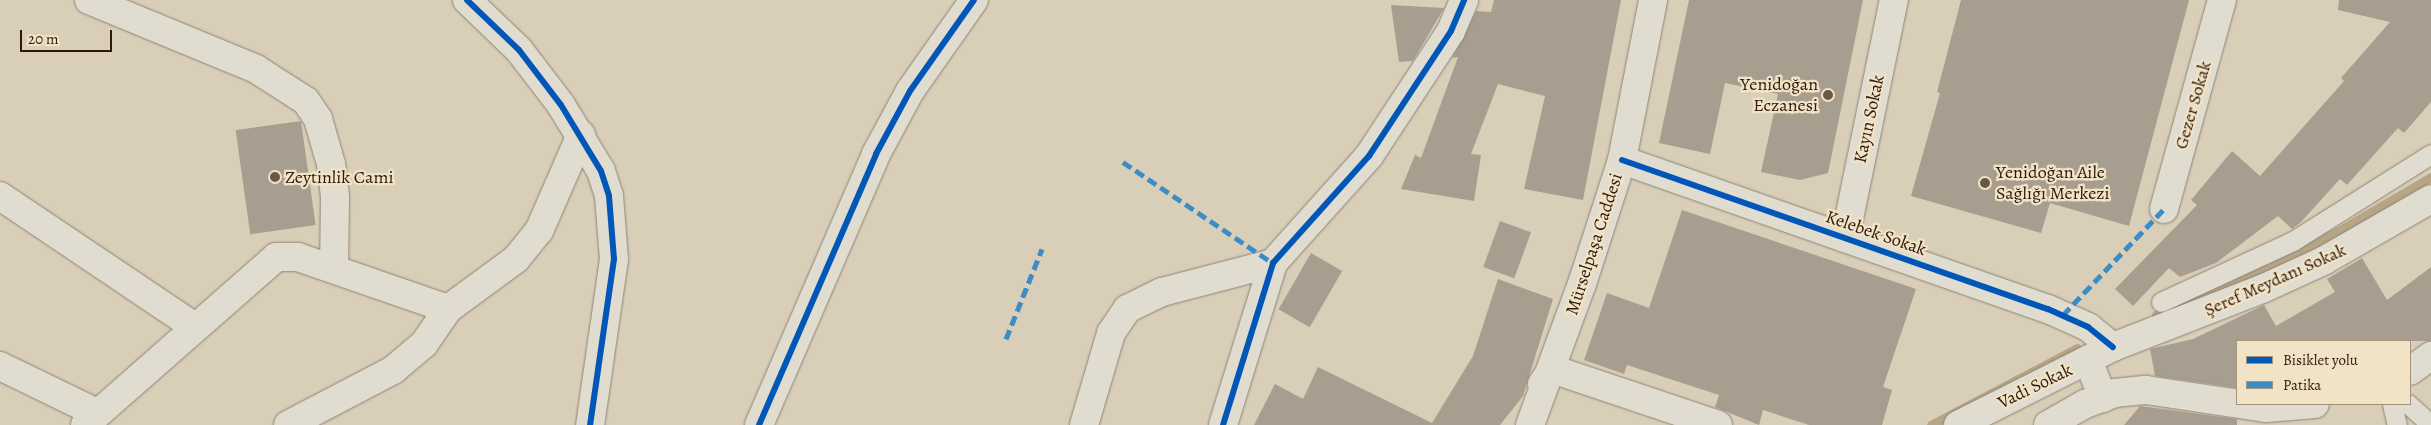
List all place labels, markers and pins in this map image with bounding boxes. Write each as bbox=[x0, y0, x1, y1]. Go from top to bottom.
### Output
place label: Yenidoğan Eczanesi bbox=[1740, 74, 1818, 116]
marker: Yenidoğan Eczanesi bbox=[1822, 89, 1834, 101]
place label: Yenidoğan Aile Sağlığı Merkezi bbox=[1996, 162, 2110, 204]
place label: Zeytinlik Cami bbox=[285, 166, 394, 188]
marker: Zeytinlik Cami bbox=[269, 171, 281, 183]
marker: Yenidoğan Aile Sağlığı Merkezi bbox=[1978, 176, 1992, 190]

